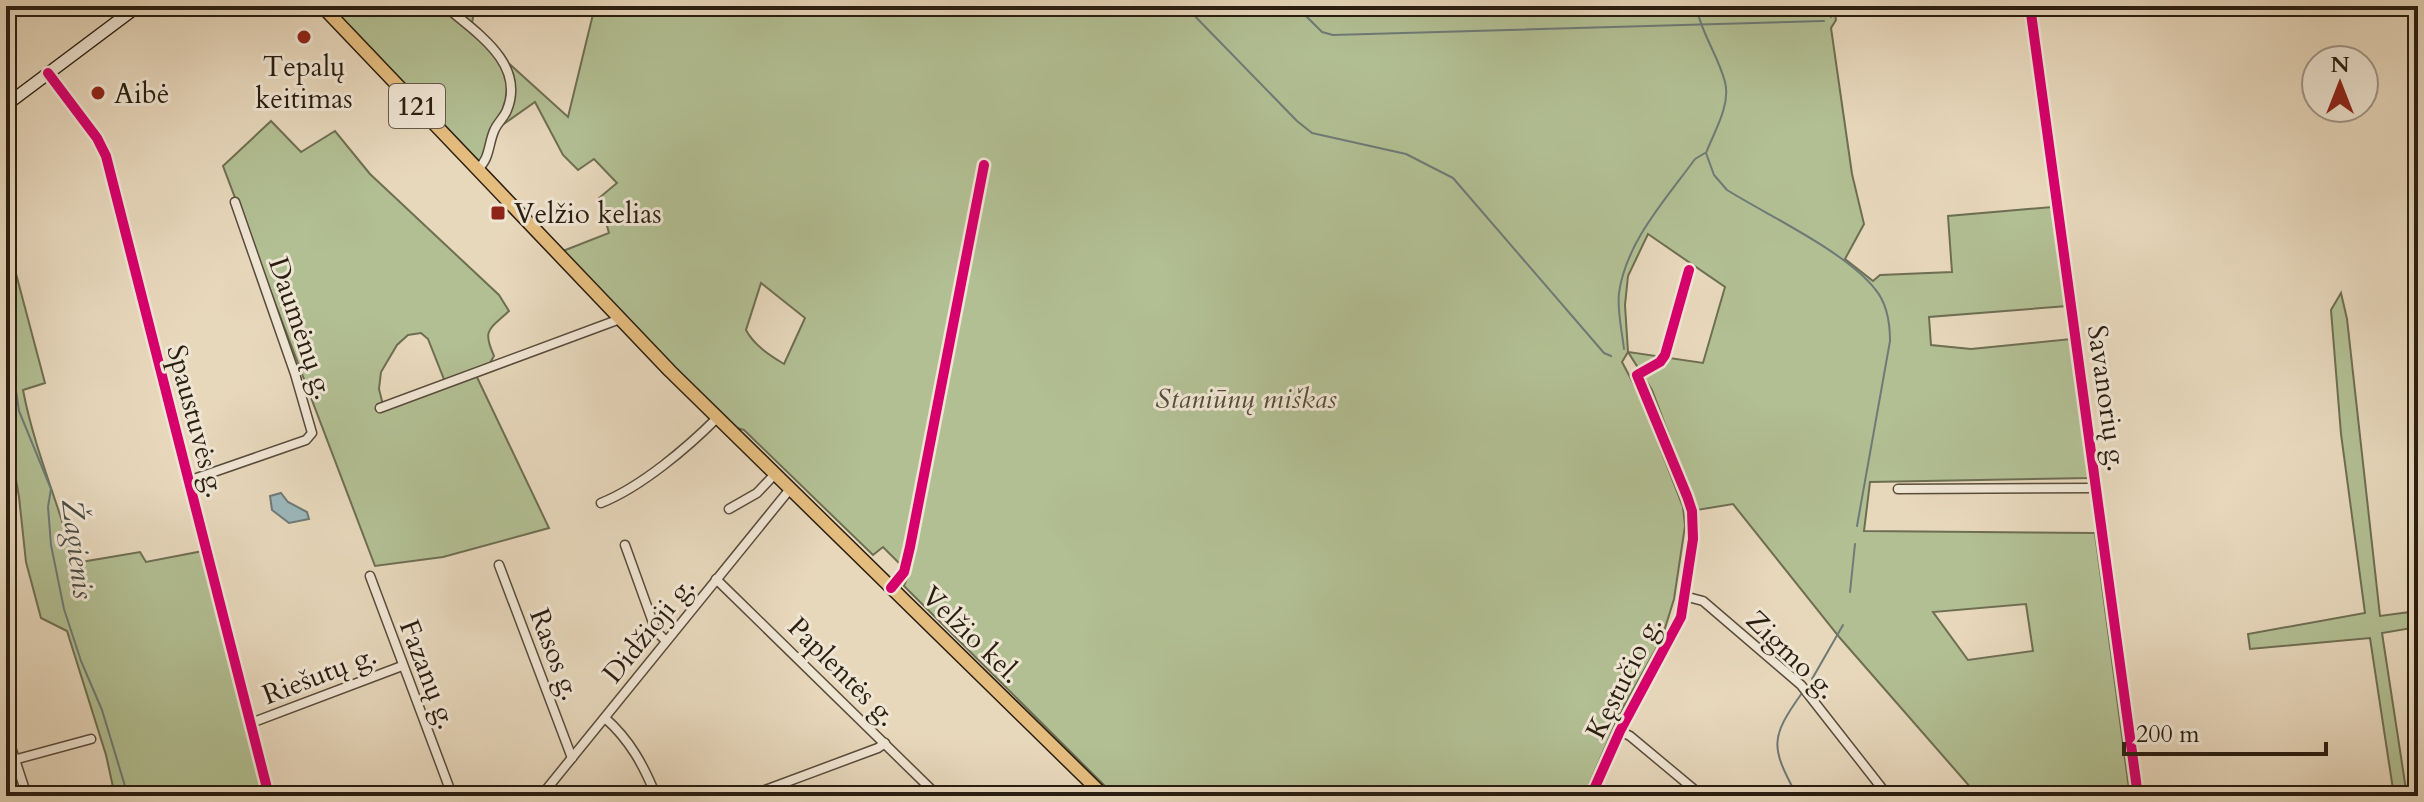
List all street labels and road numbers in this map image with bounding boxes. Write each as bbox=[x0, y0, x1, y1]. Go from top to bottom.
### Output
road number: 121 bbox=[389, 84, 445, 128]
street label: Daumėnų g. bbox=[259, 252, 343, 405]
street label: Savanorių g. bbox=[2078, 323, 2136, 474]
street label: Spaustuvės g. bbox=[157, 341, 235, 502]
street label: Didžioji g. bbox=[594, 568, 704, 691]
street label: Velžio kel. bbox=[913, 578, 1030, 692]
street label: Zigmo g. bbox=[1738, 602, 1845, 708]
street label: Rasos g. bbox=[520, 603, 590, 706]
street label: Paplentės g. bbox=[779, 609, 905, 735]
street label: Kęstučio g. bbox=[1577, 609, 1671, 745]
street label: Fazanų g. bbox=[390, 614, 466, 735]
street label: Riešutų g. bbox=[257, 636, 382, 714]

